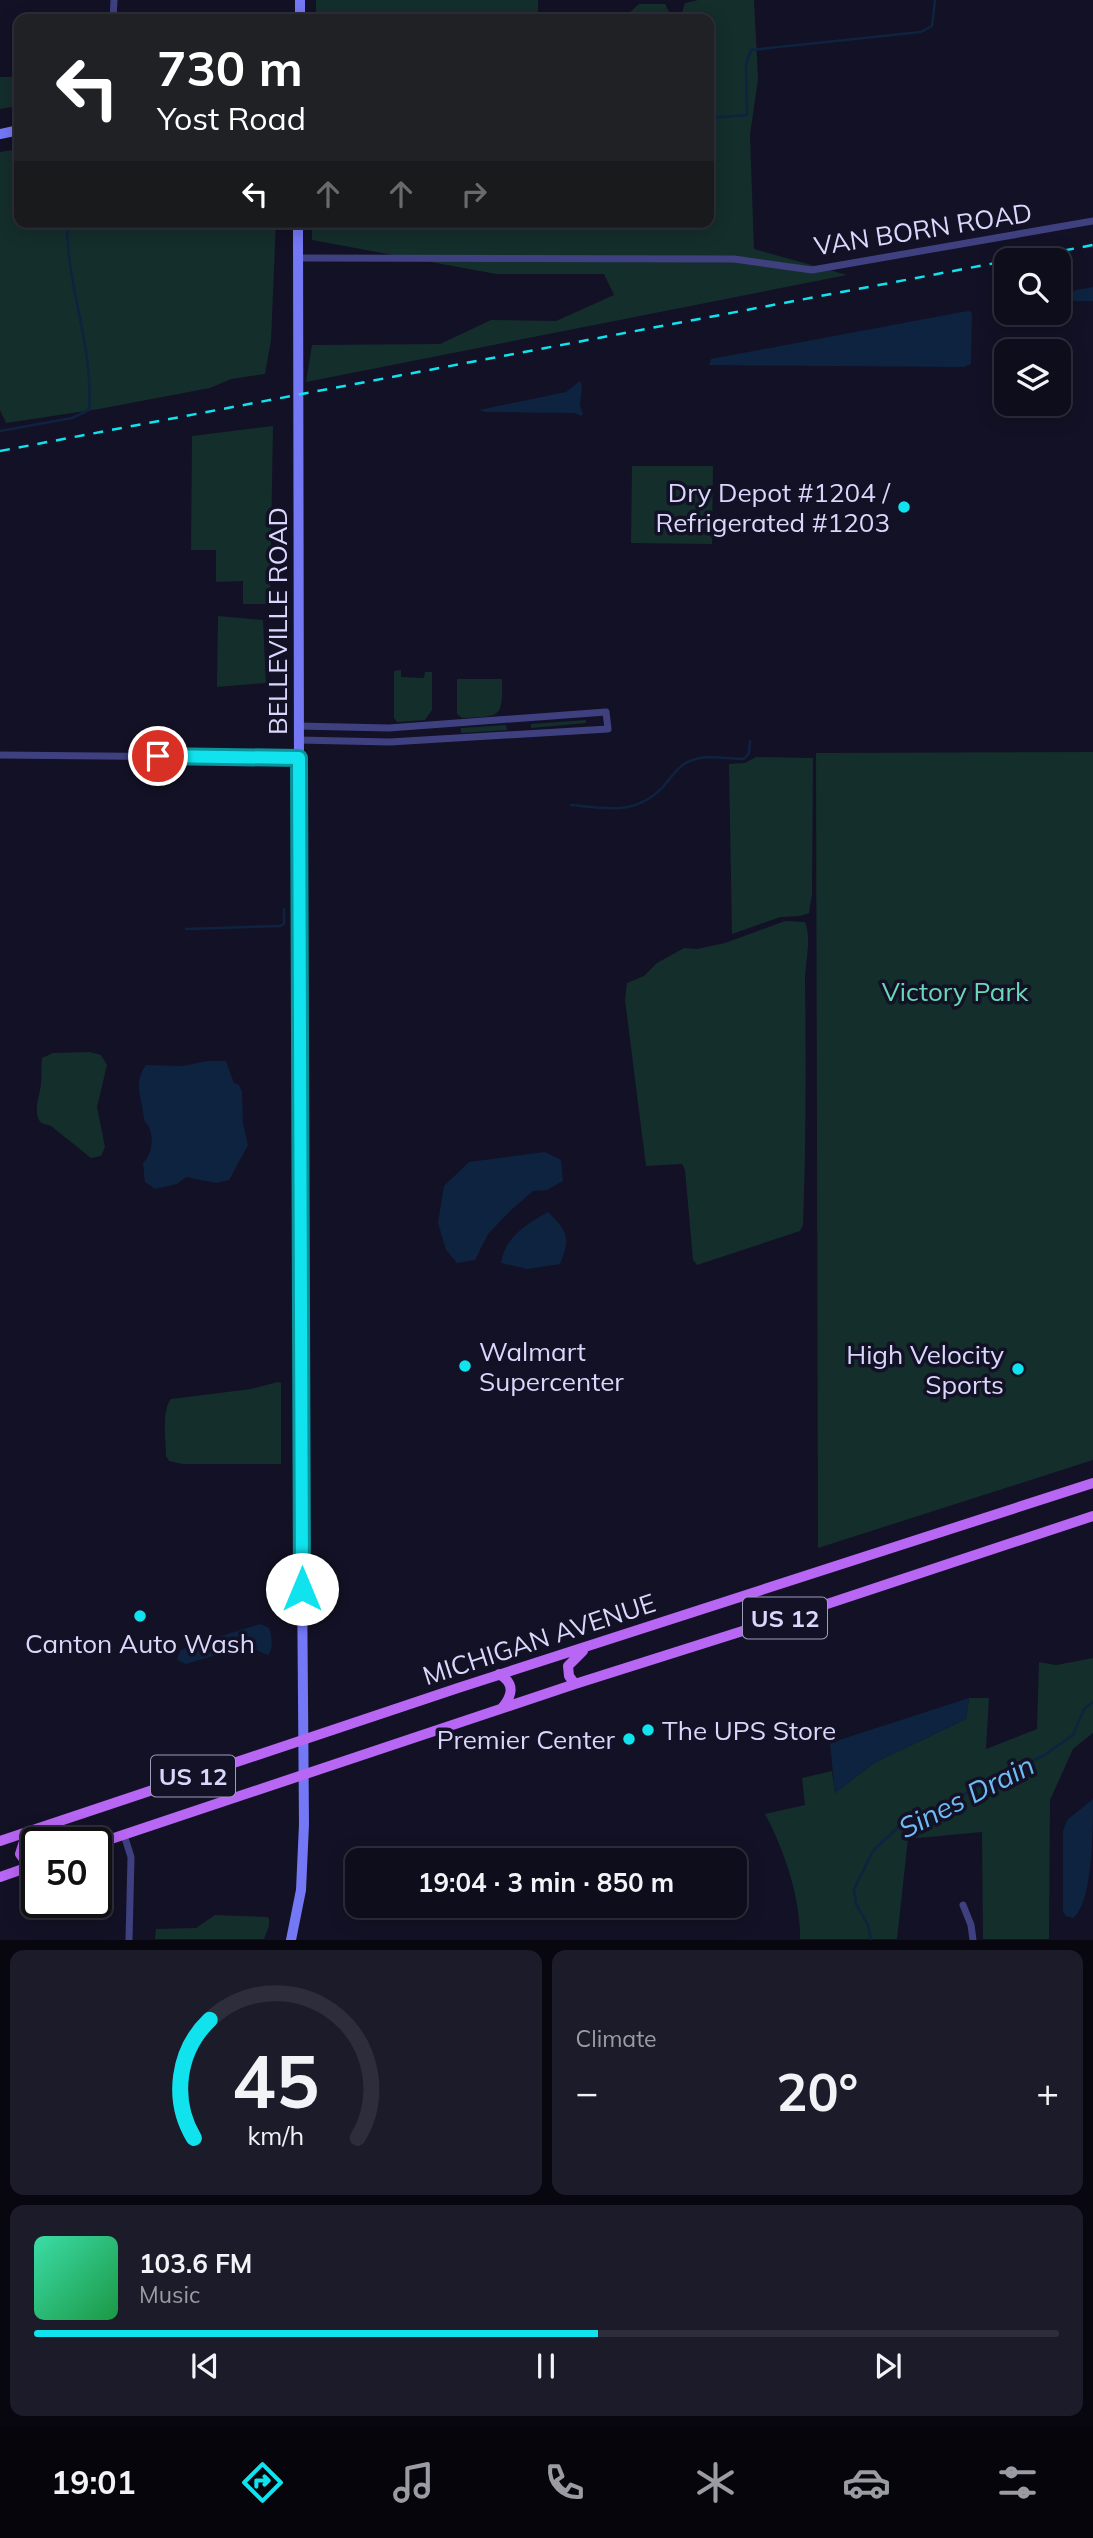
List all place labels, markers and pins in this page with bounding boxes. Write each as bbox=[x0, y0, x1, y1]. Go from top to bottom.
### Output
place label: Dry Depot #1204 / Refrigerated #1203 bbox=[656, 476, 892, 539]
marker: Dry Depot #1204 / Refrigerated #1203 bbox=[896, 499, 912, 515]
pin bbox=[128, 726, 188, 786]
place label: Walmart Supercenter bbox=[479, 1335, 624, 1398]
place label: High Velocity Sports bbox=[846, 1338, 1004, 1401]
marker: Walmart Supercenter bbox=[457, 1358, 473, 1374]
marker: High Velocity Sports bbox=[1010, 1361, 1026, 1377]
marker: Canton Auto Wash bbox=[132, 1608, 148, 1624]
place label: Canton Auto Wash bbox=[25, 1627, 255, 1660]
place label: The UPS Store bbox=[662, 1714, 836, 1747]
marker: The UPS Store bbox=[640, 1722, 656, 1738]
place label: Premier Center bbox=[437, 1723, 616, 1756]
marker: Premier Center bbox=[621, 1731, 637, 1747]

